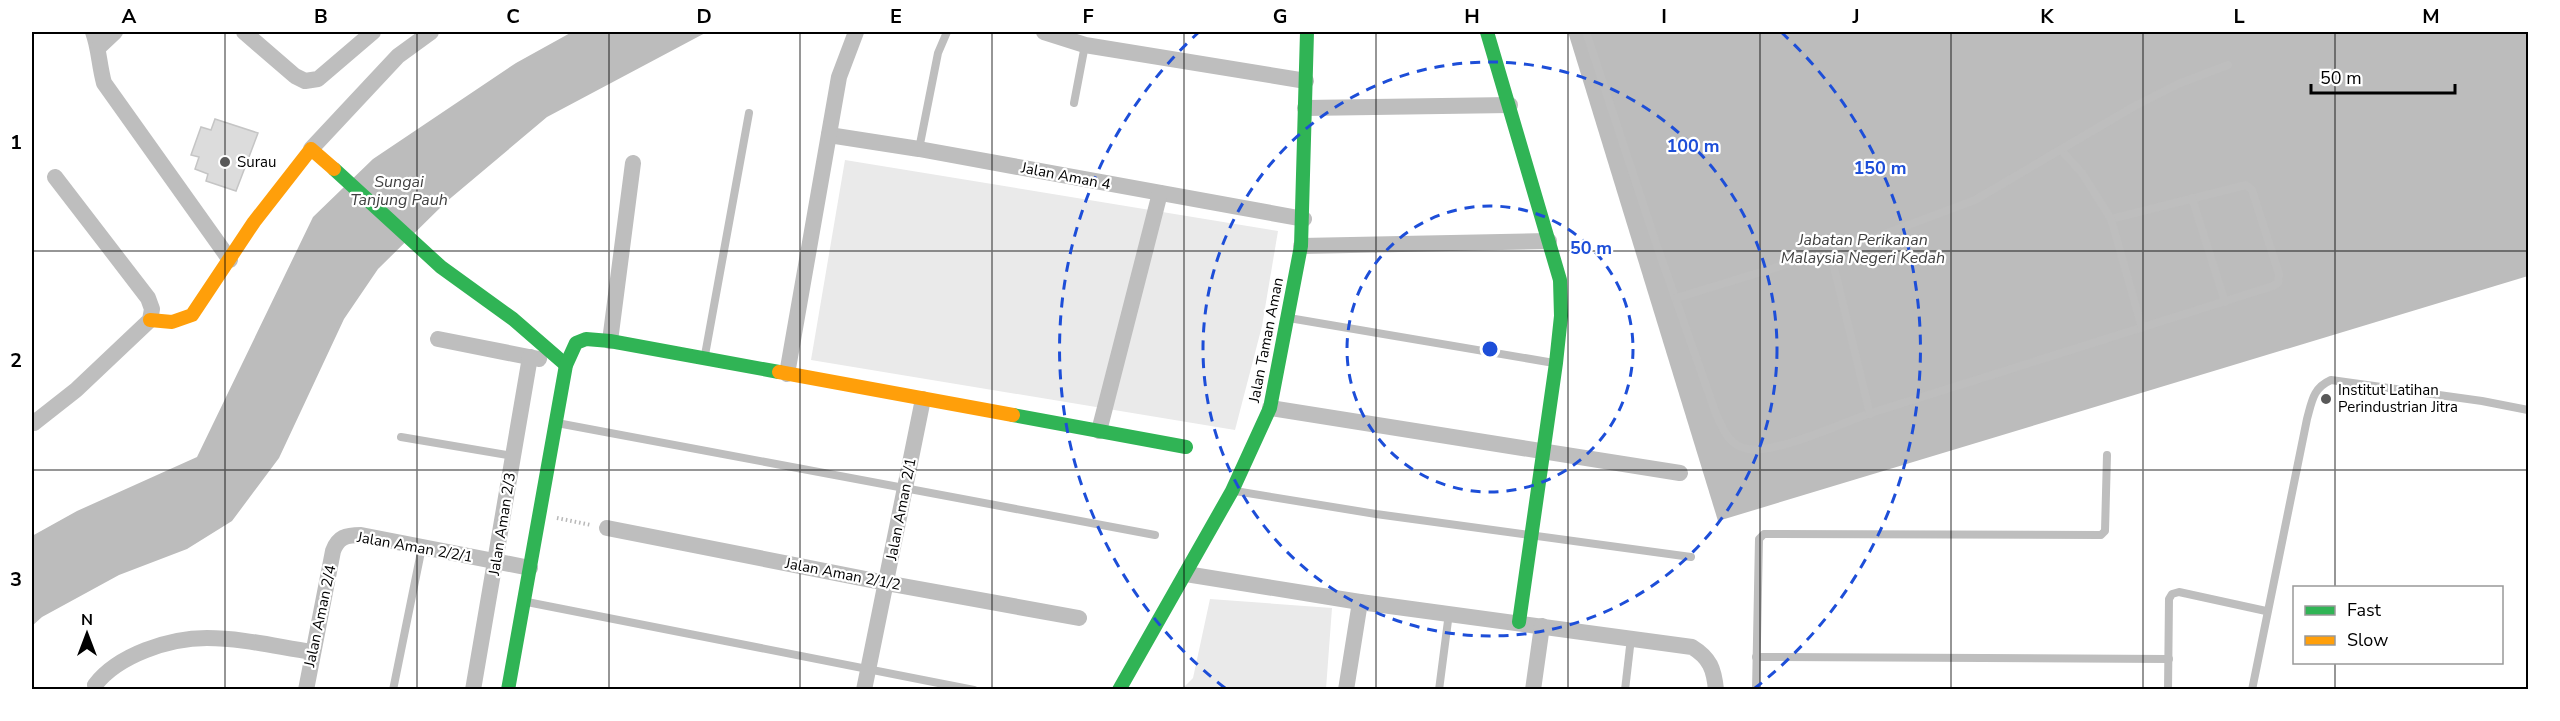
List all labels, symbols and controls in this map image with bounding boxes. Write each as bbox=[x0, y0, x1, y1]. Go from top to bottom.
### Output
text: A bbox=[122, 3, 137, 30]
text: B bbox=[314, 3, 328, 30]
text: C bbox=[506, 3, 520, 30]
text: D bbox=[696, 3, 712, 30]
text: E bbox=[890, 3, 902, 30]
text: F bbox=[1082, 3, 1094, 30]
text: G bbox=[1273, 3, 1287, 30]
text: H bbox=[1464, 3, 1480, 30]
text: I bbox=[1661, 3, 1667, 30]
text: J bbox=[1851, 3, 1860, 30]
text: K bbox=[2040, 3, 2054, 30]
text: L bbox=[2233, 3, 2245, 30]
text: M bbox=[2422, 3, 2440, 30]
scale bar bbox=[2311, 57, 2455, 95]
text: 50 m bbox=[2320, 66, 2362, 90]
text: 1 bbox=[10, 129, 22, 156]
text: 100 m bbox=[1666, 134, 1720, 158]
place label: Surau bbox=[237, 152, 276, 172]
marker: Surau bbox=[218, 155, 232, 169]
text: 150 m bbox=[1853, 156, 1907, 180]
street label: Jalan Aman 4 bbox=[1019, 157, 1112, 194]
water label: Sungai Tanjung Pauh bbox=[350, 171, 448, 211]
water label: Jabatan Perikanan Malaysia Negeri Kedah bbox=[1781, 229, 1945, 269]
text: 50 m bbox=[1570, 236, 1612, 260]
street label: Jalan Taman Aman bbox=[1244, 276, 1288, 405]
centre of rings bbox=[1480, 339, 1500, 359]
text: 2 bbox=[10, 347, 22, 374]
place label: Institut Latihan Perindustrian Jitra bbox=[2338, 380, 2458, 417]
marker: Institut Latihan Perindustrian Jitra bbox=[2319, 392, 2333, 406]
street label: Jalan Aman 2/1 bbox=[881, 456, 921, 563]
street label: Jalan Aman 2/3 bbox=[484, 471, 520, 578]
street label: Jalan Aman 2/2/1 bbox=[355, 527, 474, 567]
street label: Jalan Aman 2/1/2 bbox=[783, 553, 902, 595]
street label: Jalan Aman 2/4 bbox=[299, 563, 341, 670]
text: 3 bbox=[10, 566, 22, 593]
legend bbox=[2293, 586, 2503, 664]
text: Fast bbox=[2347, 598, 2382, 622]
north arrow bbox=[57, 604, 117, 664]
text: N bbox=[81, 609, 93, 631]
text: Slow bbox=[2347, 628, 2388, 652]

